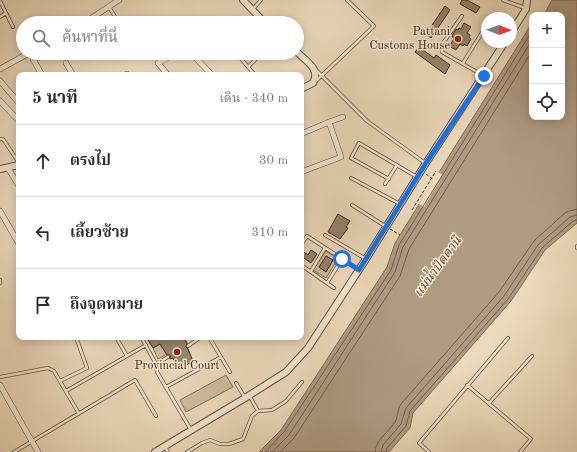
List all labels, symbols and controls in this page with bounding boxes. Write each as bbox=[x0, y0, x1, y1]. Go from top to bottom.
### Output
north arrow bbox=[481, 12, 517, 48]
map controls bbox=[529, 12, 565, 120]
button: + bbox=[529, 12, 565, 48]
search box bbox=[16, 16, 304, 60]
place label: Pattani Customs House bbox=[370, 26, 450, 52]
icon: search bbox=[30, 27, 52, 49]
text: ค้นหาที่นี่ bbox=[62, 31, 118, 46]
marker: Pattani Customs House bbox=[453, 34, 463, 44]
button: − bbox=[529, 48, 565, 84]
route end bbox=[475, 67, 493, 85]
button: locate bbox=[529, 84, 565, 120]
text: 5 นาที bbox=[32, 90, 78, 107]
text: เดิน · 340 m bbox=[219, 92, 288, 105]
icon: ahead bbox=[32, 150, 54, 172]
text: ตรงไป bbox=[70, 154, 111, 169]
text: 30 m bbox=[259, 154, 288, 167]
icon: left bbox=[32, 222, 54, 244]
text: เลี้ยวซ้าย bbox=[70, 226, 129, 241]
text: 310 m bbox=[251, 226, 288, 239]
water label: แม่น้ำปัตตานี bbox=[409, 231, 465, 300]
route start bbox=[333, 250, 351, 268]
icon: arrive bbox=[32, 294, 54, 316]
text: ถึงจุดหมาย bbox=[70, 298, 143, 313]
marker: Provincial Court bbox=[172, 347, 182, 357]
place label: Provincial Court bbox=[134, 360, 220, 372]

